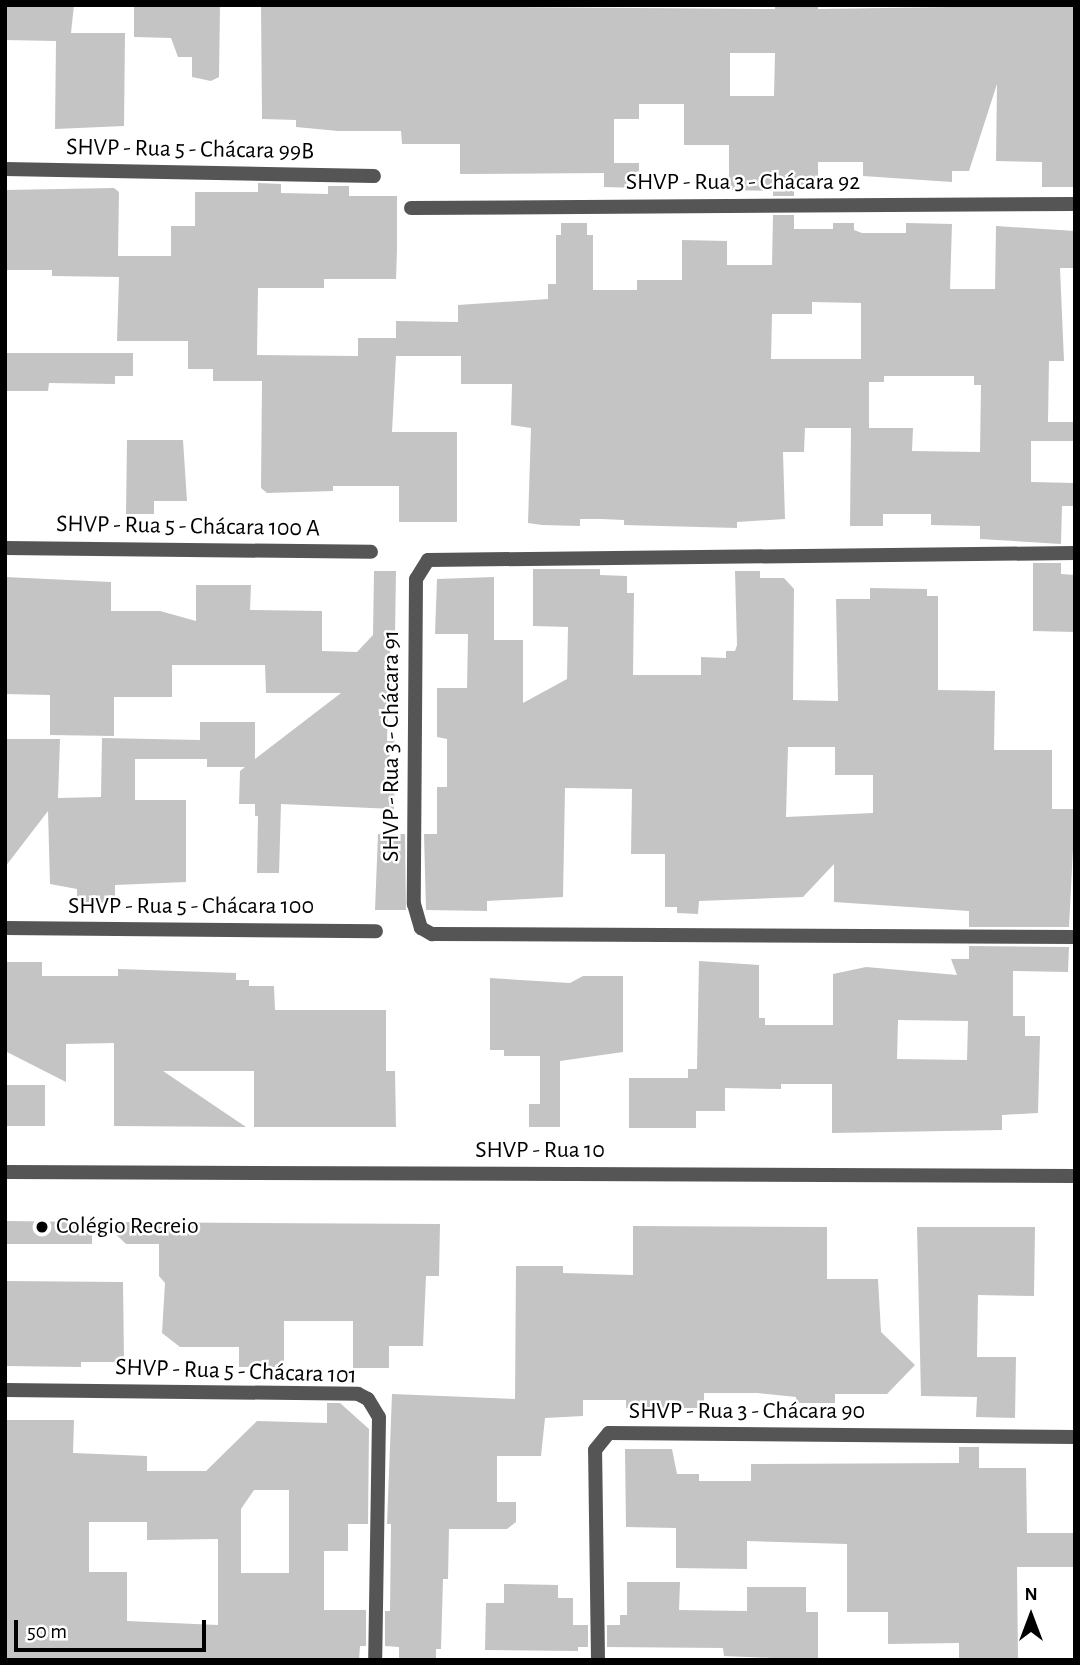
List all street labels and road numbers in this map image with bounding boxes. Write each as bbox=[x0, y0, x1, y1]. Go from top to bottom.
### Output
street label: SHVP - Rua 5 - Chácara 99B bbox=[66, 133, 314, 167]
street label: SHVP - Rua 3 - Chácara 92 bbox=[626, 169, 860, 197]
street label: SHVP - Rua 5 - Chácara 100 A bbox=[56, 510, 320, 544]
street label: SHVP - Rua 3 - Chácara 91 bbox=[378, 630, 406, 862]
street label: SHVP - Rua 5 - Chácara 100 bbox=[68, 893, 314, 921]
street label: SHVP - Rua 10 bbox=[475, 1137, 605, 1165]
street label: SHVP - Rua 5 - Chácara 101 bbox=[115, 1353, 357, 1391]
street label: SHVP - Rua 3 - Chácara 90 bbox=[629, 1398, 865, 1426]

